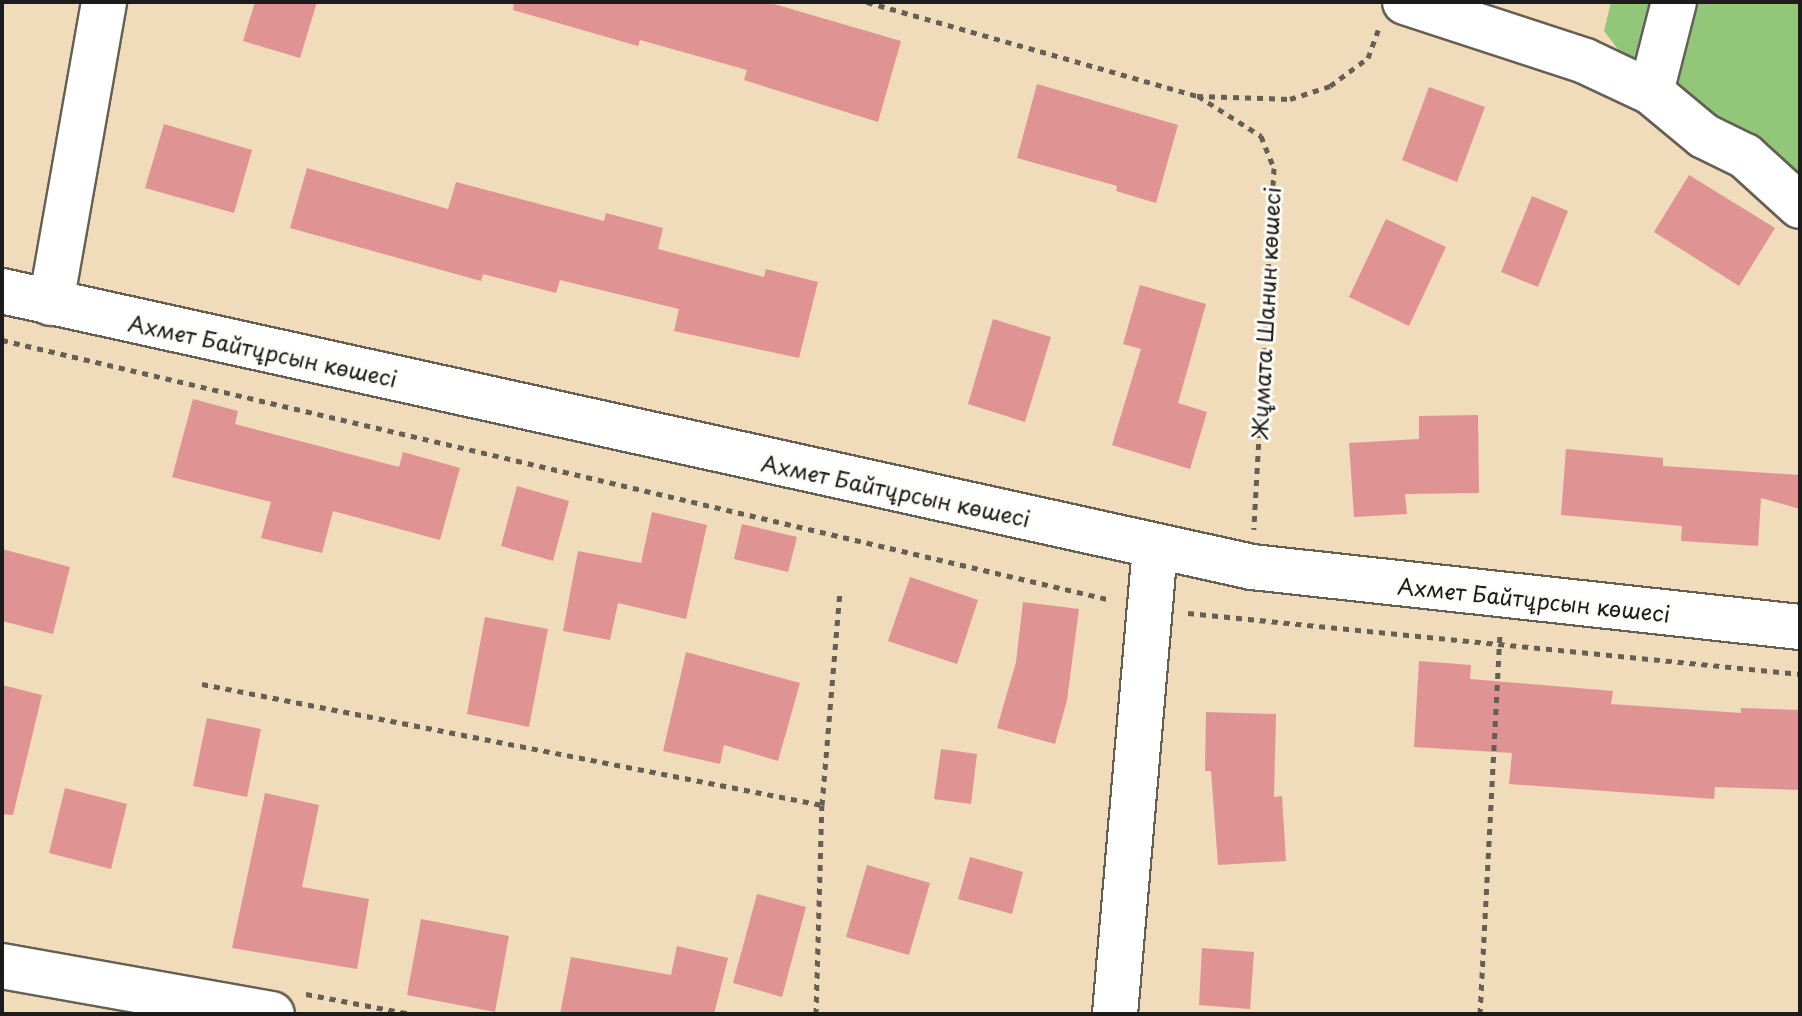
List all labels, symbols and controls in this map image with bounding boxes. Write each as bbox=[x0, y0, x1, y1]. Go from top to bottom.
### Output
street label: Жұмата Шанин көшесі bbox=[1245, 185, 1285, 441]
street label: Ахмет Байтұрсын көшесі bbox=[125, 308, 401, 392]
street label: Ахмет Байтұрсын көшесі bbox=[758, 448, 1034, 532]
street label: Ахмет Байтұрсын көшесі bbox=[1395, 571, 1673, 627]

